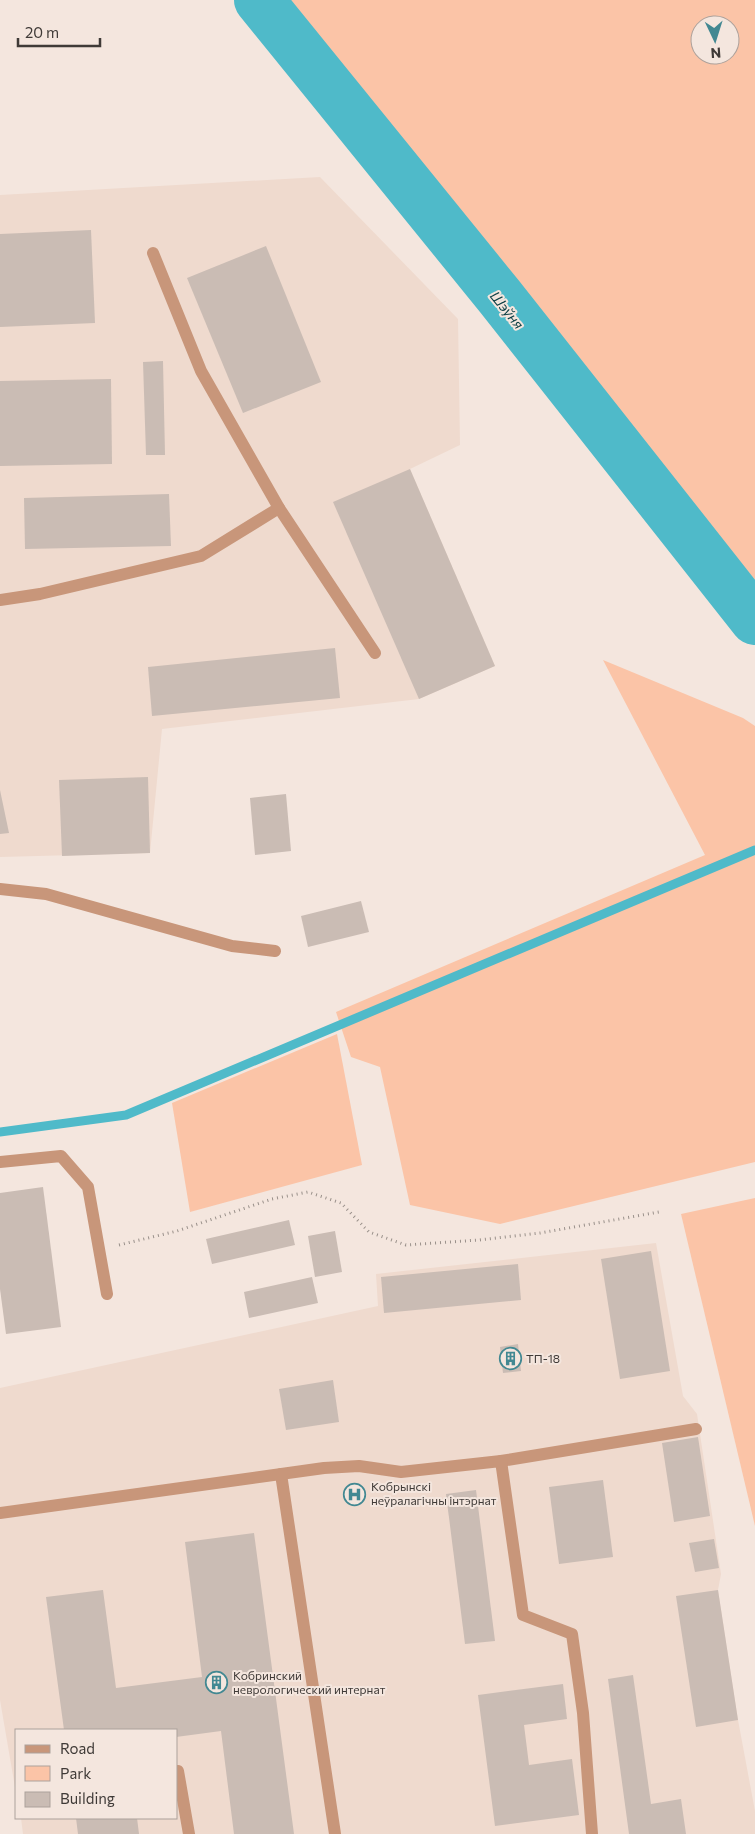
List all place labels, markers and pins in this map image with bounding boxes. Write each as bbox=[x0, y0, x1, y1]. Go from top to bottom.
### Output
building icon: ТП-18 bbox=[498, 1347, 522, 1371]
place label: ТП-18 bbox=[526, 1351, 560, 1365]
place label: Кобрынскі неўралагічны інтэрнат bbox=[371, 1479, 497, 1507]
hospital icon: Кобрынскі неўралагічны інтэрнат bbox=[343, 1482, 367, 1506]
place label: Кобринский неврологический интернат bbox=[233, 1668, 386, 1696]
building icon: Кобринский неврологический интернат bbox=[205, 1671, 229, 1695]

